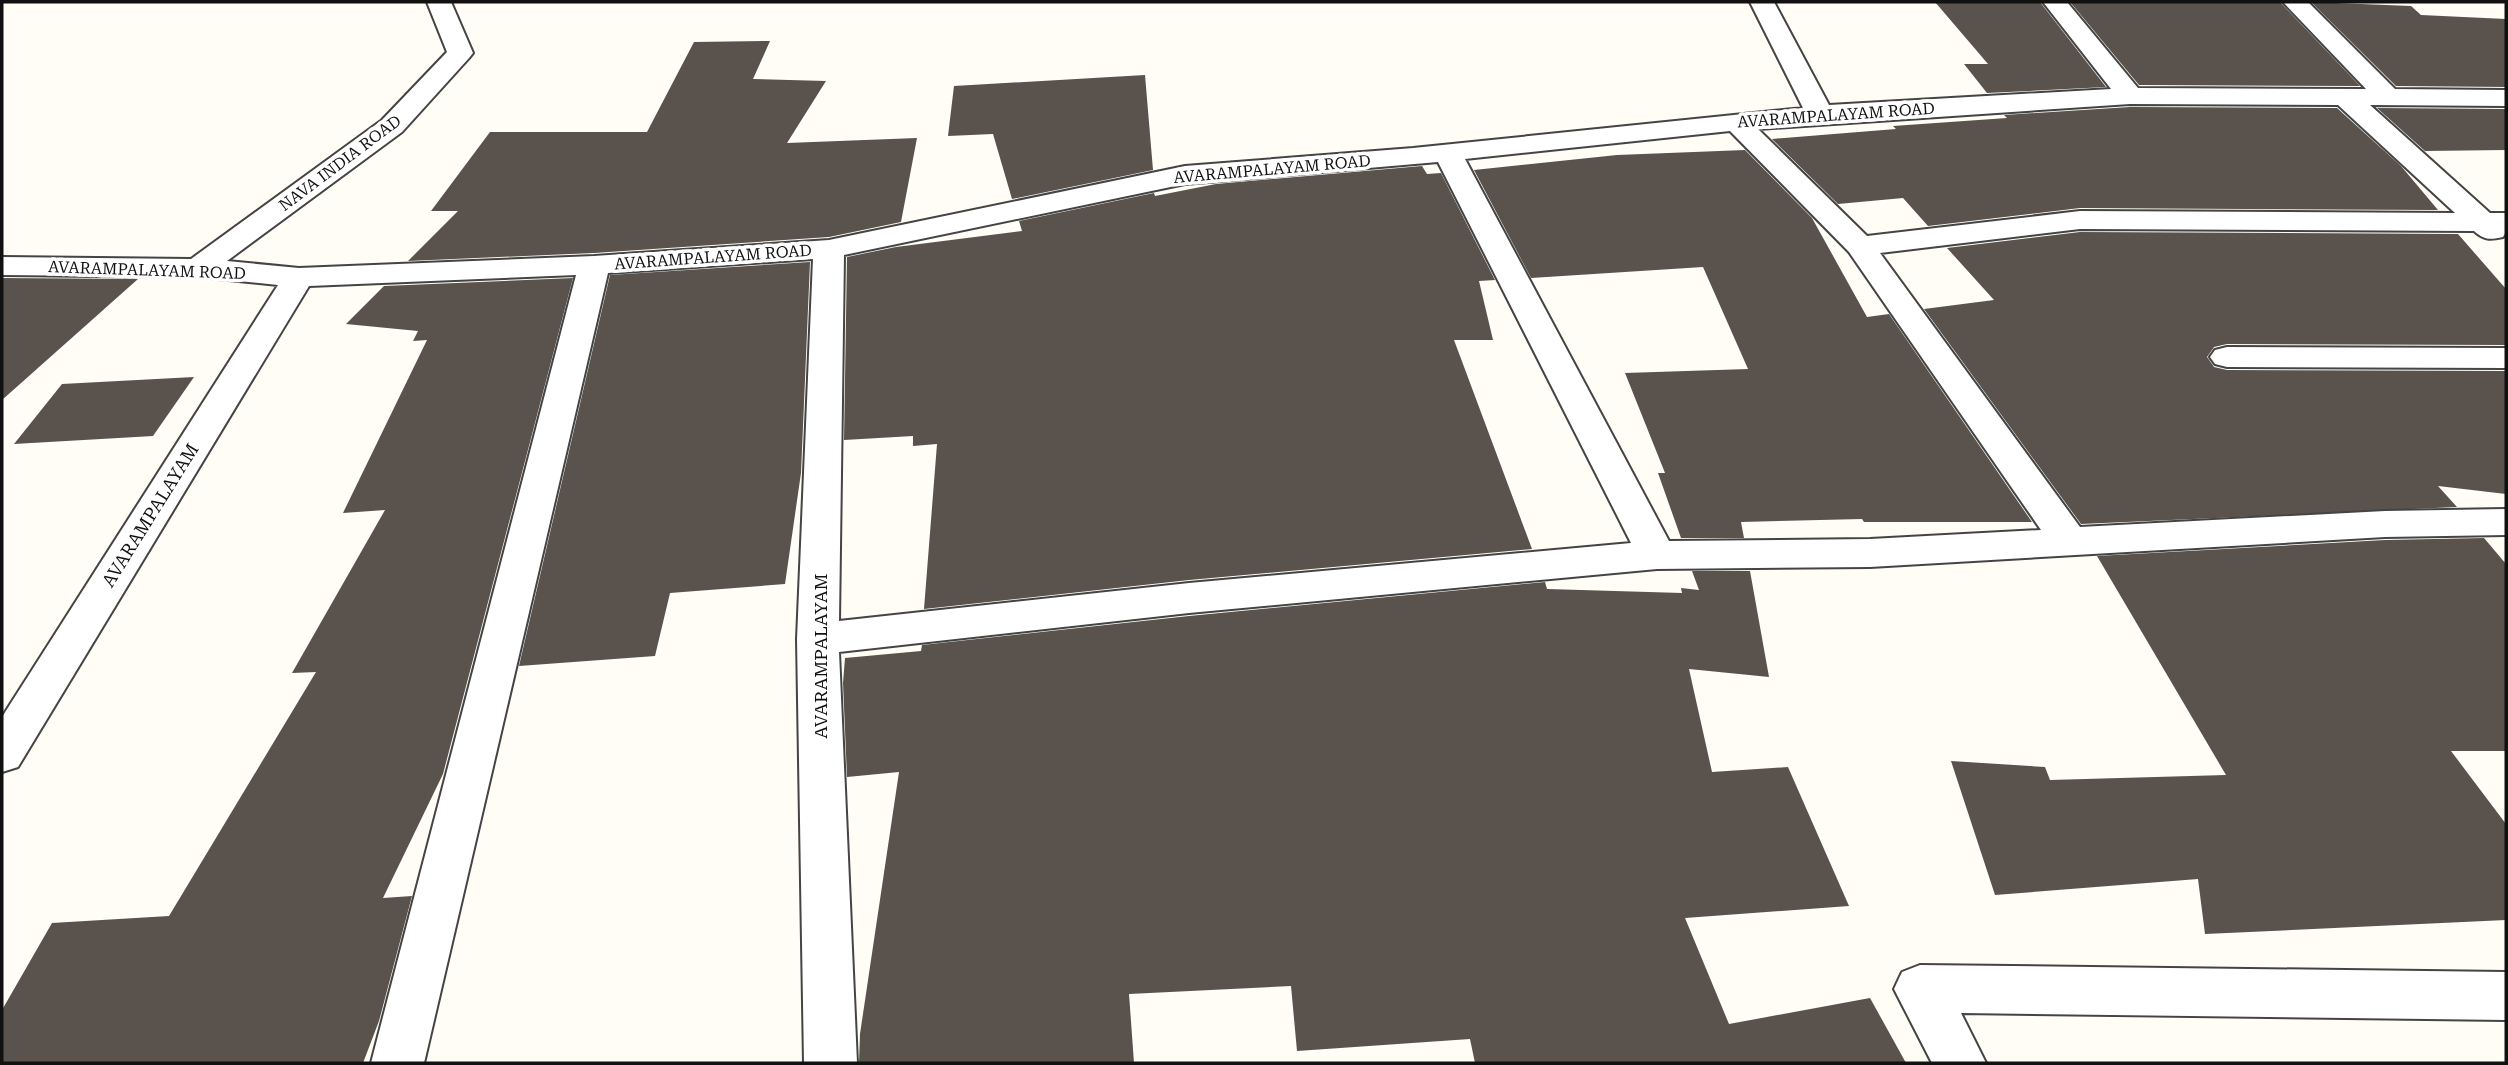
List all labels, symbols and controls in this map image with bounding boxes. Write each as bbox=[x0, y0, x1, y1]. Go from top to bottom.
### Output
street label: AVARAMPALAYAM ROAD bbox=[1737, 99, 1935, 131]
street label: NAVA INDIA ROAD bbox=[275, 111, 405, 215]
street label: AVARAMPALAYAM ROAD bbox=[1173, 151, 1371, 187]
street label: AVARAMPALAYAM ROAD bbox=[614, 241, 812, 273]
street label: AVARAMPALAYAM ROAD bbox=[48, 257, 246, 283]
street label: AVARAMPALAYAM bbox=[97, 439, 203, 591]
street label: AVARAMPALAYAM bbox=[810, 573, 831, 739]

